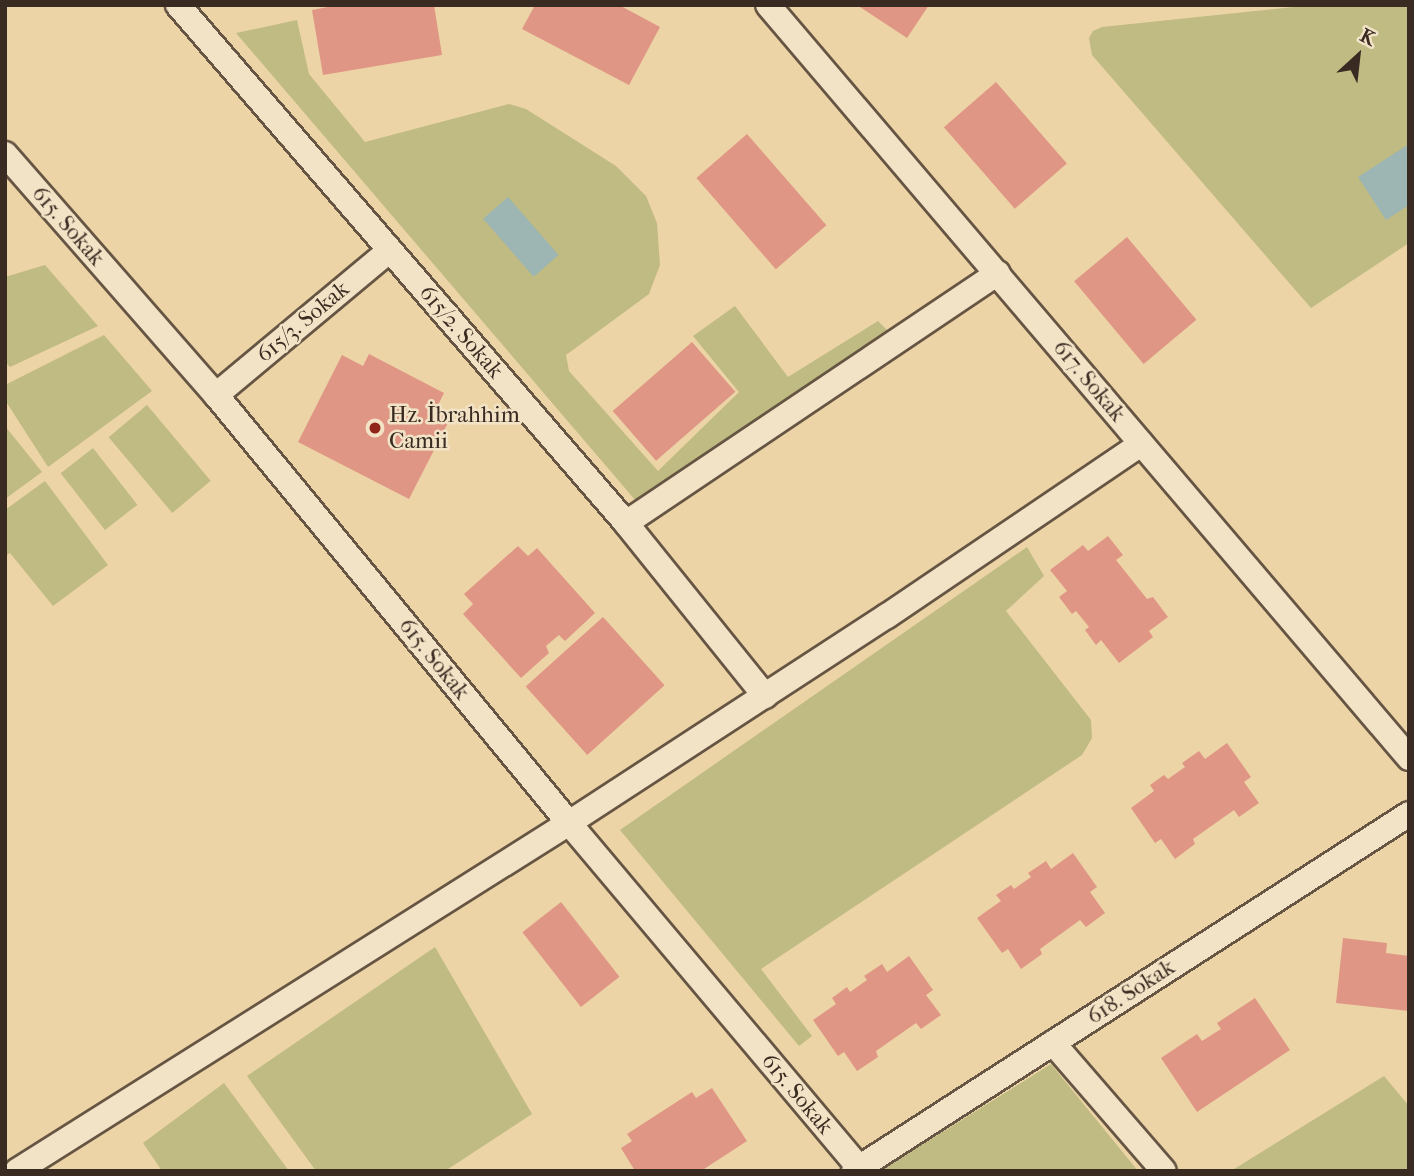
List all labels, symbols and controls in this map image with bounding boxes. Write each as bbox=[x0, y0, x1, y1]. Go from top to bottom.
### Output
north arrow bbox=[1323, 21, 1393, 91]
text: K bbox=[1356, 24, 1379, 50]
street label: 615. Sokak bbox=[26, 180, 110, 272]
street label: 615/3. Sokak bbox=[251, 275, 355, 369]
street label: 615/2. Sokak bbox=[413, 280, 509, 384]
street label: 617. Sokak bbox=[1047, 334, 1131, 428]
place label: Hz. İbrahhim Camii bbox=[389, 401, 520, 455]
marker: Hz. İbrahhim Camii bbox=[367, 420, 383, 436]
street label: 615. Sokak bbox=[393, 612, 475, 706]
street label: 618. Sokak bbox=[1082, 953, 1180, 1031]
street label: 615. Sokak bbox=[755, 1048, 839, 1140]

